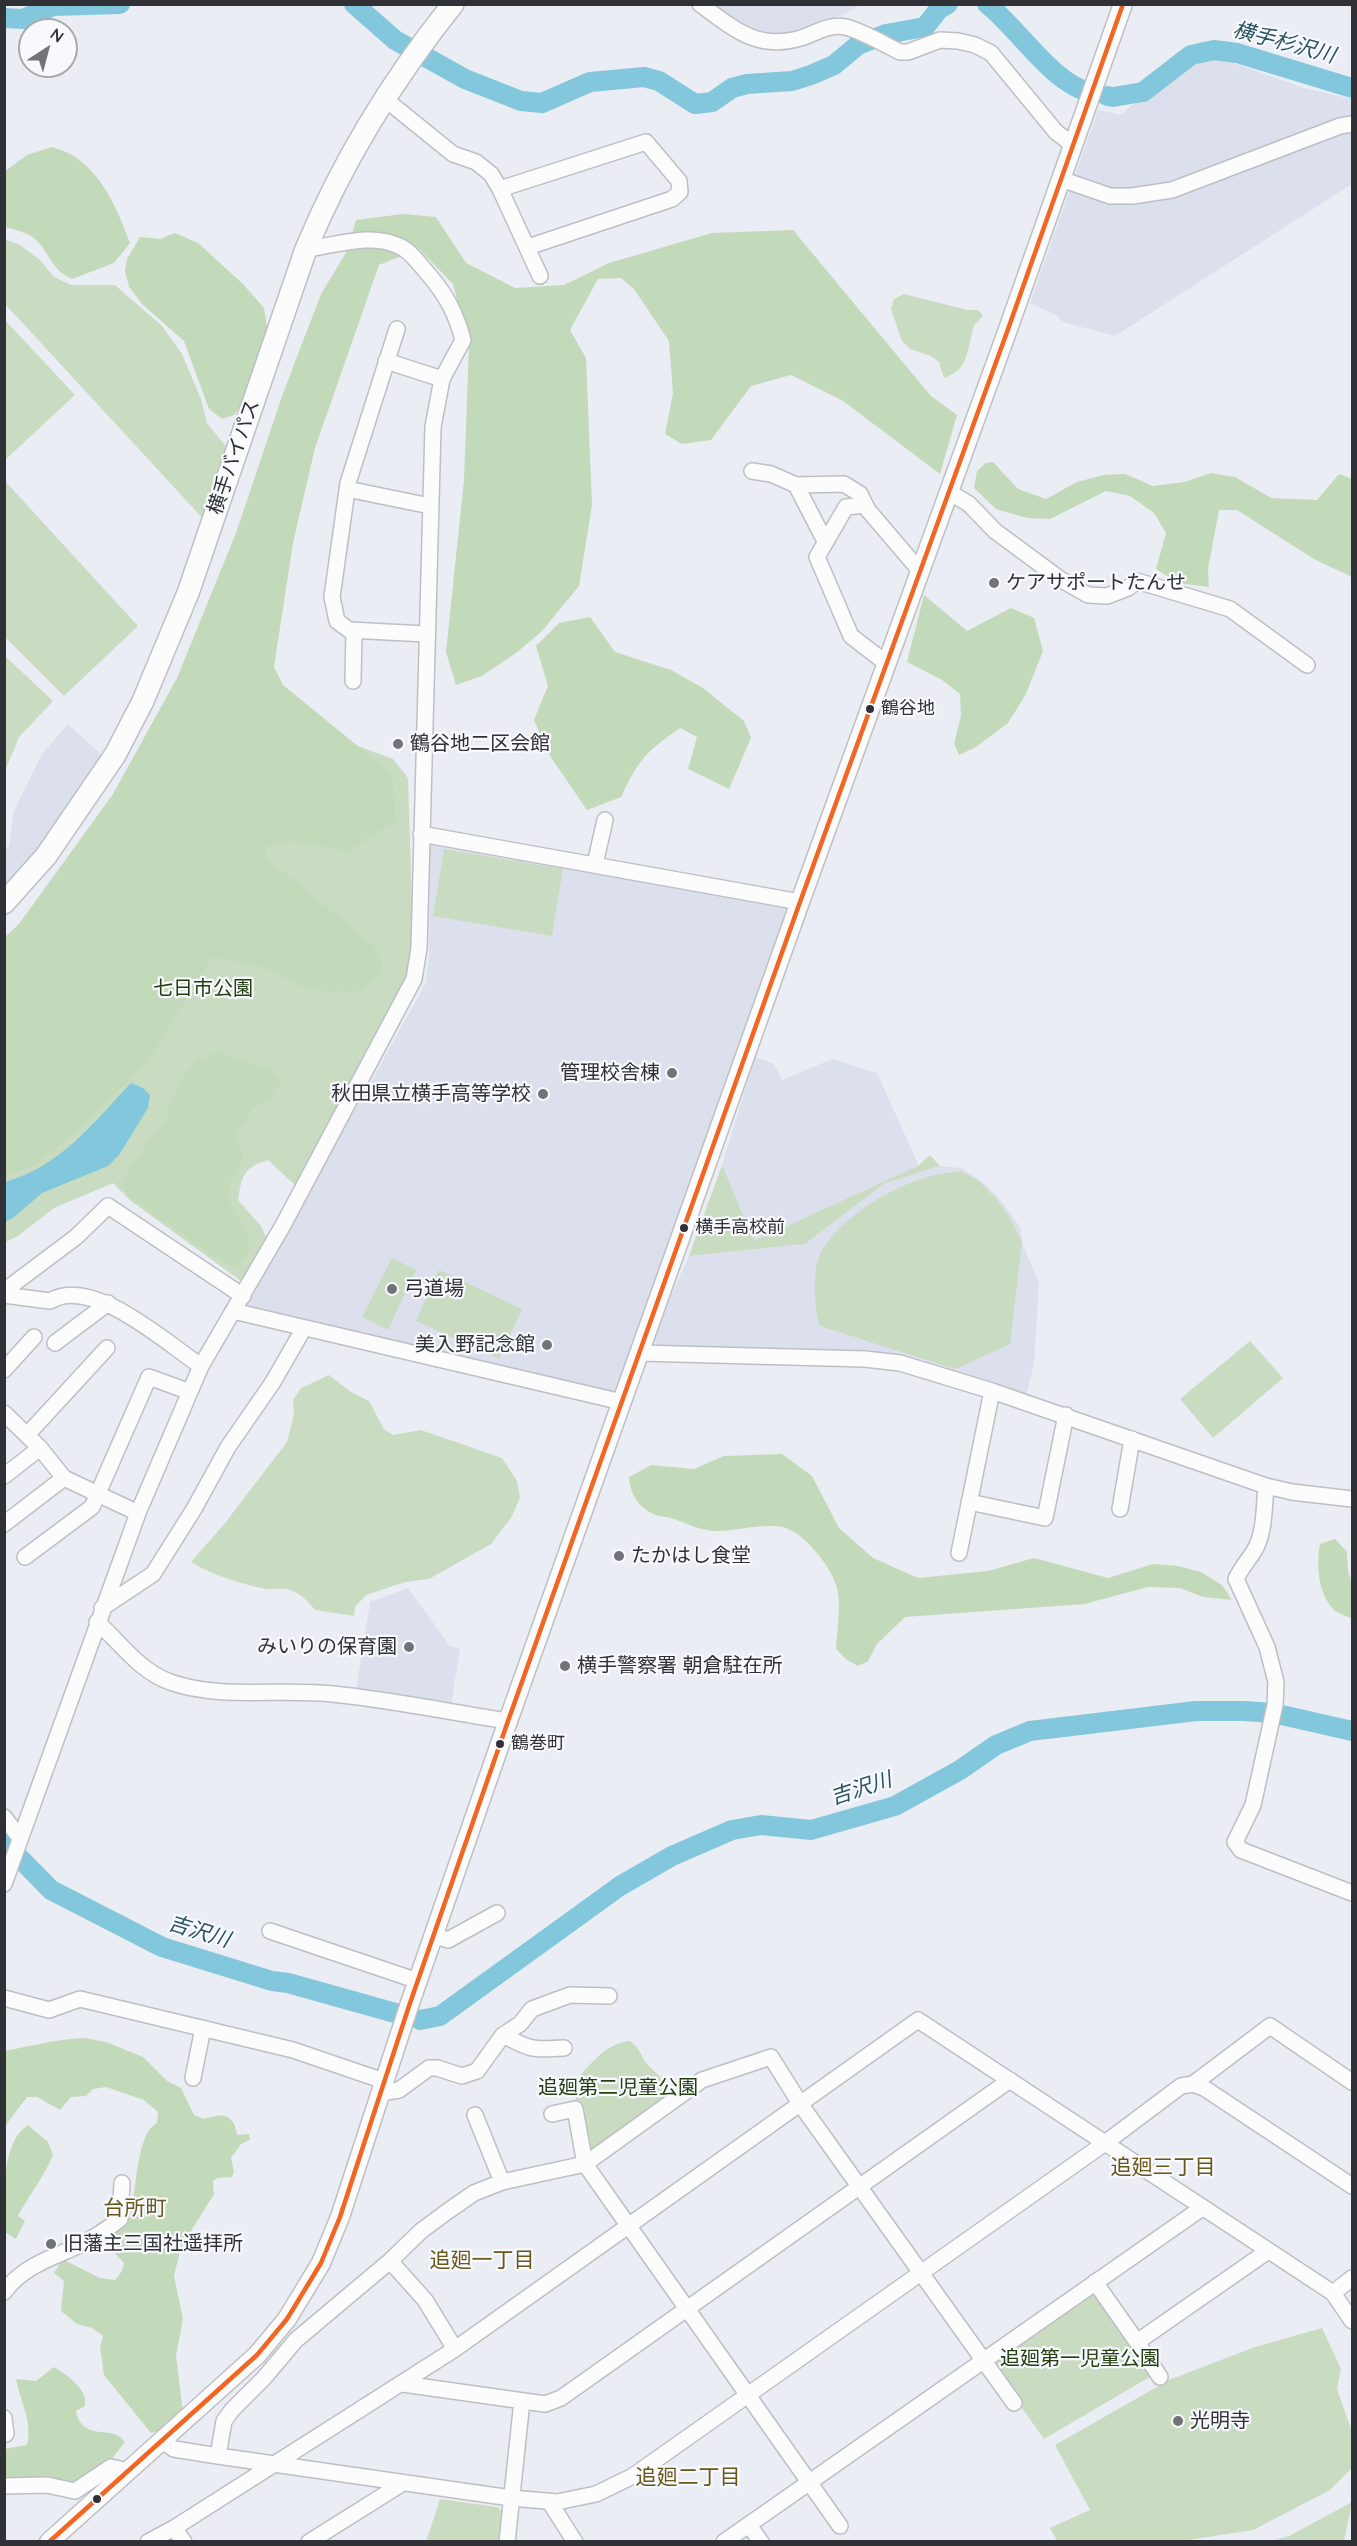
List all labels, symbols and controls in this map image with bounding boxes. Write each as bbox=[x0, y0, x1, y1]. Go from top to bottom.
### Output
water label: 横手杉沢川 bbox=[1230, 17, 1338, 69]
north arrow bbox=[18, 18, 78, 78]
text: N bbox=[47, 24, 68, 47]
street label: 横手バイパス bbox=[203, 396, 265, 518]
place label: ケアサポートたんせ bbox=[1006, 571, 1186, 595]
marker: ケアサポートたんせ bbox=[987, 576, 1001, 590]
place label: 鶴谷地 bbox=[881, 698, 935, 720]
marker: 鶴谷地 bbox=[864, 703, 876, 715]
place label: 鶴谷地二区会館 bbox=[410, 732, 550, 756]
marker: 鶴谷地二区会館 bbox=[391, 737, 405, 751]
park label: 七日市公園 bbox=[153, 977, 253, 1001]
place label: 管理校舎棟 bbox=[560, 1061, 660, 1085]
marker: 管理校舎棟 bbox=[665, 1066, 679, 1080]
place label: 秋田県立横手高等学校 bbox=[331, 1082, 531, 1106]
marker: 秋田県立横手高等学校 bbox=[536, 1087, 550, 1101]
place label: 横手高校前 bbox=[695, 1217, 785, 1239]
marker: 横手高校前 bbox=[678, 1222, 690, 1234]
place label: 弓道場 bbox=[404, 1277, 464, 1301]
marker: 弓道場 bbox=[385, 1282, 399, 1296]
place label: 美入野記念館 bbox=[415, 1333, 535, 1357]
marker: 美入野記念館 bbox=[540, 1338, 554, 1352]
place label: たかはし食堂 bbox=[631, 1544, 751, 1568]
marker: たかはし食堂 bbox=[612, 1549, 626, 1563]
place label: みいりの保育園 bbox=[257, 1635, 397, 1659]
marker: みいりの保育園 bbox=[402, 1640, 416, 1654]
place label: 横手警察署 朝倉駐在所 bbox=[577, 1654, 782, 1678]
marker: 横手警察署 朝倉駐在所 bbox=[558, 1659, 572, 1673]
place label: 鶴巻町 bbox=[511, 1733, 565, 1755]
marker: 鶴巻町 bbox=[494, 1738, 506, 1750]
water label: 吉沢川 bbox=[827, 1767, 895, 1811]
water label: 吉沢川 bbox=[165, 1911, 233, 1953]
park label: 追廻第二児童公園 bbox=[538, 2076, 698, 2100]
district label: 追廻三丁目 bbox=[1111, 2155, 1215, 2181]
district label: 台所町 bbox=[104, 2196, 166, 2222]
place label: 旧藩主三国社遥拝所 bbox=[63, 2232, 243, 2256]
marker: 旧藩主三国社遥拝所 bbox=[44, 2237, 58, 2251]
district label: 追廻一丁目 bbox=[430, 2248, 534, 2274]
park label: 追廻第一児童公園 bbox=[1000, 2347, 1160, 2371]
place label: 光明寺 bbox=[1190, 2409, 1250, 2433]
marker: 光明寺 bbox=[1171, 2414, 1185, 2428]
district label: 追廻二丁目 bbox=[636, 2465, 740, 2491]
unlabelled marker bbox=[91, 2493, 103, 2505]

